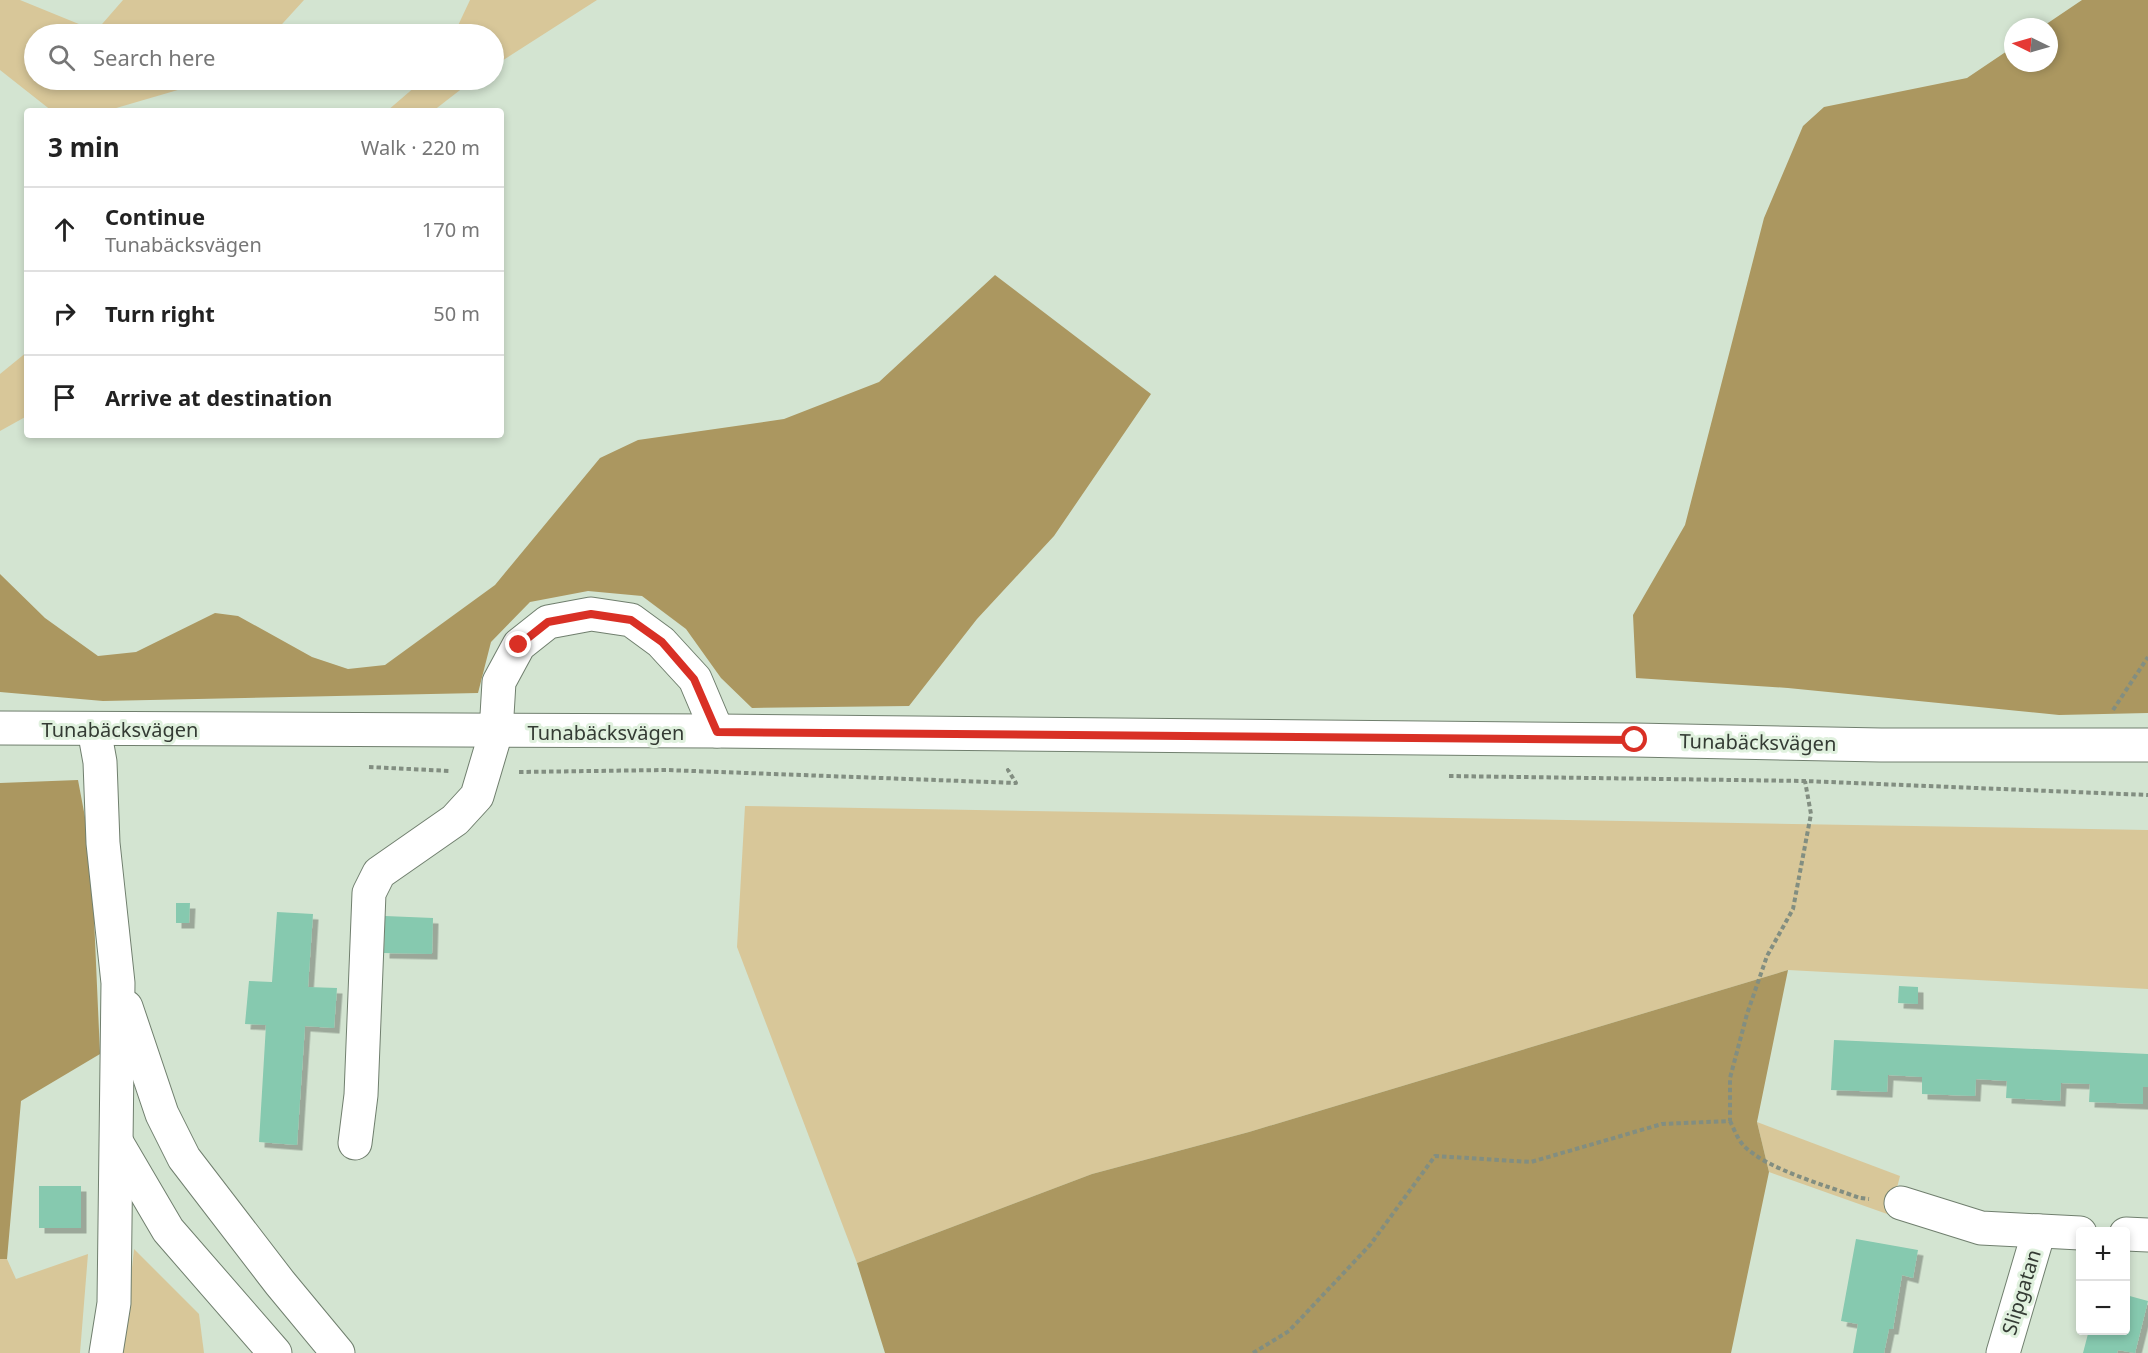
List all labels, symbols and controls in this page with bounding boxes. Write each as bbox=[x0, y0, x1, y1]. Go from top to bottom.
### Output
north arrow bbox=[2004, 18, 2058, 72]
search box bbox=[24, 24, 504, 90]
icon: search bbox=[45, 41, 78, 74]
text: Search here bbox=[93, 42, 215, 72]
text: 3 min bbox=[48, 129, 120, 165]
text: Walk · 220 m bbox=[361, 134, 480, 161]
text: Continue bbox=[105, 201, 205, 231]
icon: ahead bbox=[48, 213, 81, 246]
text: 170 m bbox=[422, 216, 480, 243]
text: Tunabäcksvägen bbox=[105, 231, 262, 258]
icon: right bbox=[48, 297, 81, 330]
text: Turn right bbox=[105, 298, 215, 328]
text: 50 m bbox=[433, 300, 480, 327]
icon: arrive bbox=[48, 381, 81, 414]
text: Arrive at destination bbox=[105, 382, 332, 412]
route end bbox=[505, 631, 531, 657]
street label: Tunabäcksvägen bbox=[42, 716, 198, 743]
street label: Tunabäcksvägen bbox=[528, 719, 684, 746]
route start bbox=[1621, 726, 1647, 752]
street label: Tunabäcksvägen bbox=[1679, 727, 1837, 757]
map controls bbox=[2076, 1227, 2130, 1335]
button: + bbox=[2076, 1227, 2130, 1281]
street label: Slipgatan bbox=[1995, 1246, 2047, 1338]
button: − bbox=[2076, 1281, 2130, 1335]

